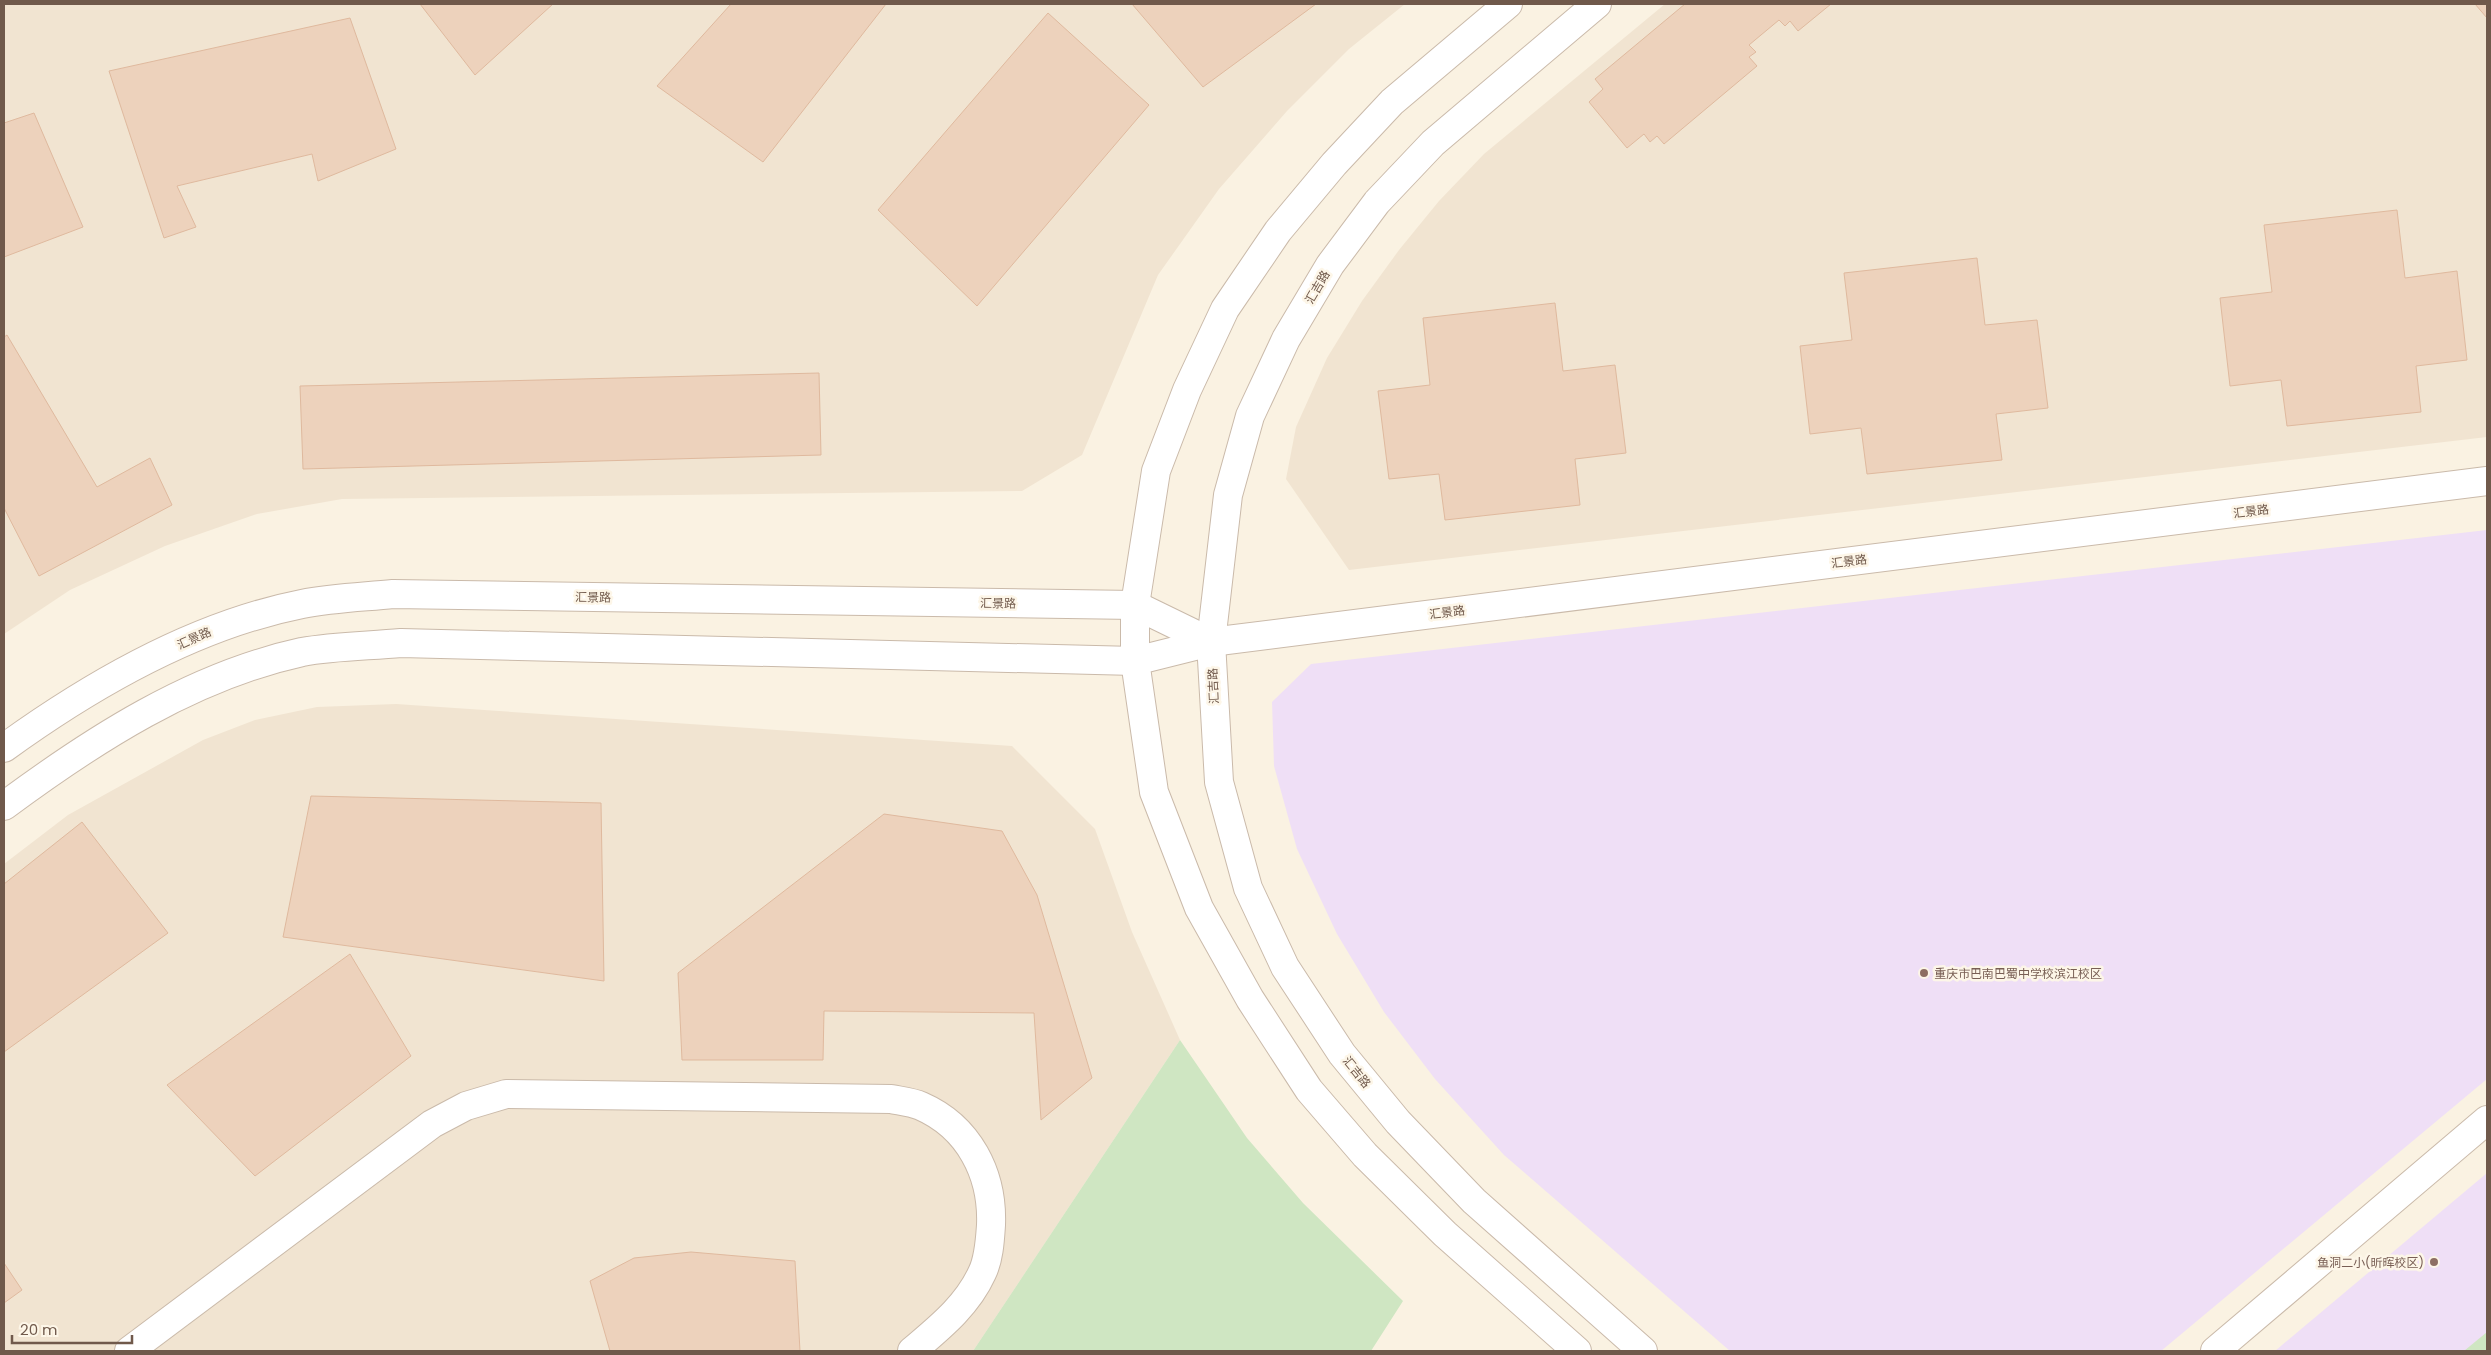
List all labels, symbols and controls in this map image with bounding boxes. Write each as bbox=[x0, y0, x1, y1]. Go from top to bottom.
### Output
street label: 汇吉路 bbox=[1301, 267, 1333, 307]
street label: 汇景路 bbox=[2232, 500, 2270, 522]
street label: 汇景路 bbox=[1830, 550, 1868, 572]
street label: 汇景路 bbox=[575, 588, 611, 606]
street label: 汇景路 bbox=[980, 594, 1016, 612]
street label: 汇景路 bbox=[1428, 601, 1466, 623]
street label: 汇景路 bbox=[174, 623, 214, 653]
street label: 汇吉路 bbox=[1204, 668, 1222, 704]
place label: 重庆市巴南巴蜀中学校滨江校区 bbox=[1934, 965, 2102, 982]
marker: 重庆市巴南巴蜀中学校滨江校区 bbox=[1918, 967, 1930, 979]
street label: 汇吉路 bbox=[1339, 1053, 1375, 1091]
place label: 鱼洞二小(昕晖校区) bbox=[2317, 1254, 2424, 1271]
marker: 鱼洞二小(昕晖校区) bbox=[2428, 1256, 2440, 1268]
scale bar bbox=[12, 1312, 132, 1344]
text: 20 m bbox=[20, 1319, 58, 1340]

